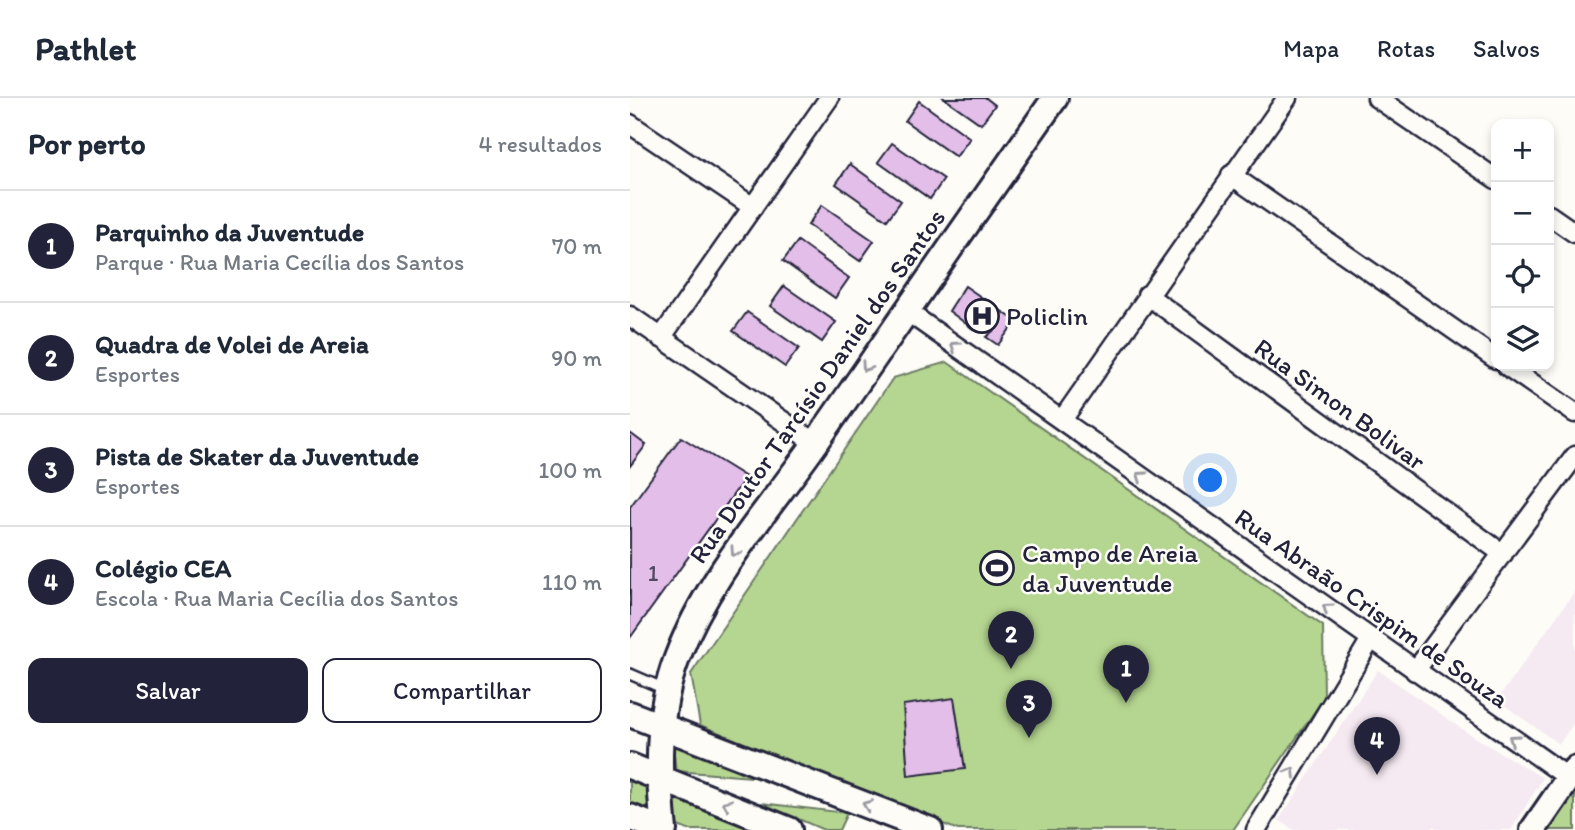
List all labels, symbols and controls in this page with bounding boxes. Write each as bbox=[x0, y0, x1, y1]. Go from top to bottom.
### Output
text: Pathlet bbox=[35, 29, 137, 68]
text: Mapa bbox=[1283, 34, 1339, 63]
text: Rotas bbox=[1377, 34, 1435, 63]
text: Salvos bbox=[1473, 34, 1540, 63]
map controls bbox=[1491, 119, 1554, 371]
button: + bbox=[1491, 119, 1554, 182]
text: Por perto bbox=[28, 125, 146, 162]
text: 4 resultados bbox=[479, 130, 602, 158]
button: − bbox=[1491, 182, 1554, 245]
street label: Rua Doutor Tarcísio Daniel dos Santos bbox=[682, 202, 952, 570]
text: Parquinho da Juventude bbox=[95, 216, 364, 248]
text: 1 bbox=[46, 232, 56, 260]
text: 70 m bbox=[552, 232, 602, 260]
button: locate bbox=[1491, 245, 1554, 308]
text: Parque · Rua Maria Cecília dos Santos bbox=[95, 248, 464, 276]
hospital icon: Policlin bbox=[963, 297, 1001, 335]
place label: Policlin bbox=[1006, 300, 1088, 332]
button: layers bbox=[1491, 308, 1554, 371]
text: Quadra de Volei de Areia bbox=[95, 328, 369, 360]
street label: Rua Simon Bolivar bbox=[1248, 331, 1432, 477]
one-way arrow bbox=[950, 341, 963, 354]
text: 2 bbox=[45, 344, 57, 372]
text: 90 m bbox=[551, 344, 602, 372]
one-way arrow bbox=[862, 359, 875, 372]
text: Esportes bbox=[95, 360, 180, 388]
text: Pista de Skater da Juventude bbox=[95, 440, 419, 472]
text: 3 bbox=[45, 456, 57, 484]
text: 100 m bbox=[538, 456, 602, 484]
your location bbox=[1193, 463, 1227, 497]
text: Esportes bbox=[95, 472, 180, 500]
one-way arrow bbox=[1136, 472, 1149, 485]
street label: Rua Abraão Crispim de Souza bbox=[1229, 501, 1516, 715]
place label: Campo de Areia da Juventude bbox=[1022, 537, 1199, 599]
one-way arrow bbox=[731, 544, 743, 557]
sports icon: Campo de Areia da Juventude bbox=[978, 549, 1016, 587]
text: Colégio CEA bbox=[95, 552, 231, 584]
house number: 1 bbox=[648, 559, 659, 587]
text: 4 bbox=[44, 568, 58, 596]
text: 110 m bbox=[542, 568, 602, 596]
text: Escola · Rua Maria Cecília dos Santos bbox=[95, 584, 458, 612]
one-way arrow bbox=[1322, 604, 1335, 616]
pin: 2 bbox=[988, 611, 1034, 669]
pin: 1 bbox=[1103, 645, 1149, 703]
button: Salvar bbox=[28, 658, 308, 723]
button: Compartilhar bbox=[322, 658, 602, 723]
pin: 3 bbox=[1006, 680, 1052, 738]
pin: 4 bbox=[1354, 717, 1400, 775]
one-way arrow bbox=[1508, 735, 1521, 747]
one-way arrow bbox=[1283, 766, 1296, 779]
one-way arrow bbox=[721, 798, 733, 812]
one-way arrow bbox=[861, 799, 873, 813]

